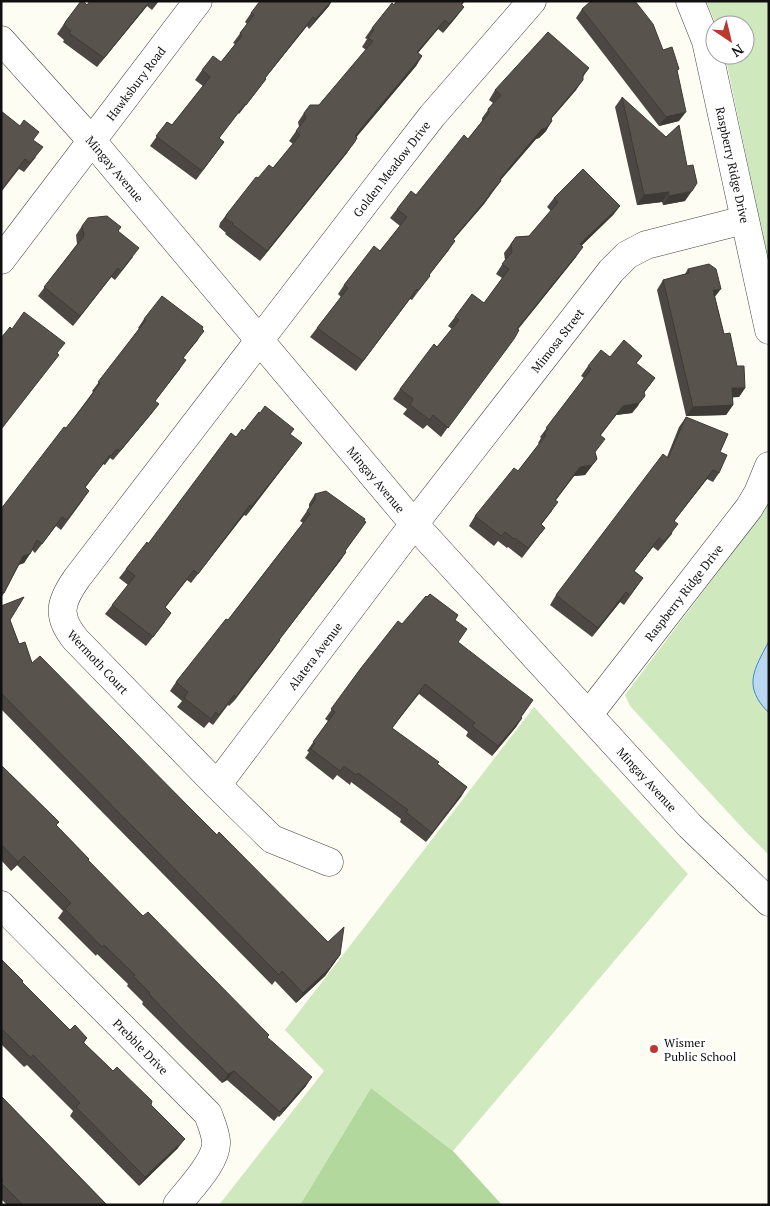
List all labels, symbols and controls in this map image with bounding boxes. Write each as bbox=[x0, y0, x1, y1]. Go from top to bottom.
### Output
north arrow bbox=[705, 15, 755, 65]
text: N bbox=[728, 40, 748, 62]
street label: Hawksbury Road bbox=[102, 43, 169, 123]
street label: Raspberry Ridge Drive bbox=[713, 105, 753, 225]
street label: Golden Meadow Drive bbox=[349, 118, 433, 220]
street label: Mingay Avenue bbox=[83, 133, 147, 205]
street label: Mimosa Street bbox=[527, 305, 587, 375]
street label: Mingay Avenue bbox=[344, 443, 408, 515]
street label: Raspberry Ridge Drive bbox=[641, 541, 726, 644]
street label: Alatera Avenue bbox=[284, 619, 345, 693]
street label: Wermoth Court bbox=[64, 627, 132, 698]
street label: Mingay Avenue bbox=[614, 744, 680, 814]
street label: Prebble Drive bbox=[110, 1015, 172, 1077]
place label: Wismer Public School bbox=[664, 1035, 737, 1064]
marker: Wismer Public School bbox=[648, 1043, 660, 1055]

